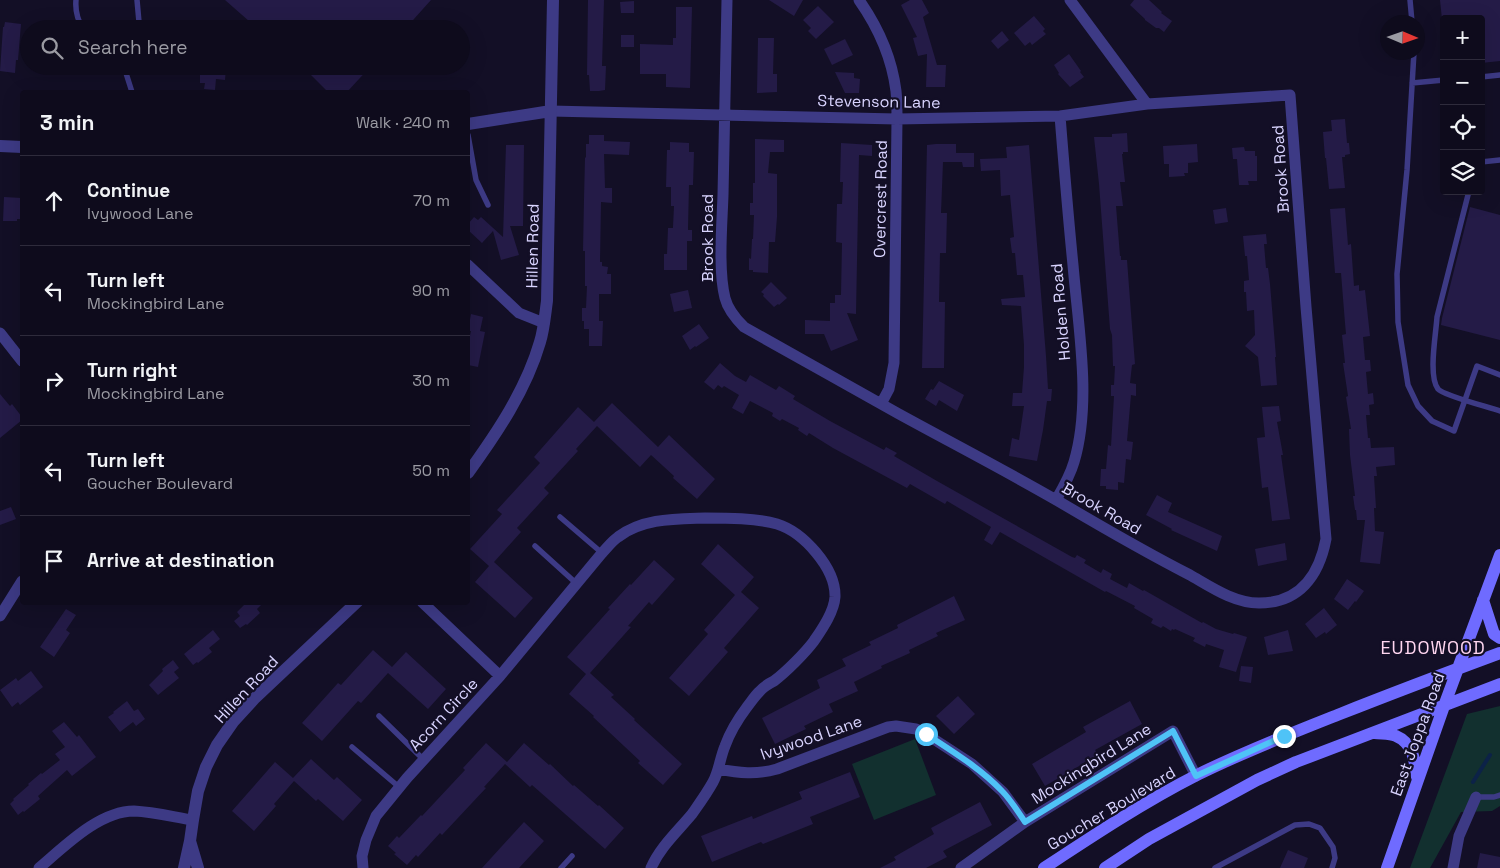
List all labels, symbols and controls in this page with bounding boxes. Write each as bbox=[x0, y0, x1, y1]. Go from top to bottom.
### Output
north arrow bbox=[1380, 15, 1425, 60]
map controls bbox=[1440, 15, 1485, 195]
button: + bbox=[1440, 15, 1485, 60]
search box bbox=[20, 20, 470, 75]
icon: search bbox=[38, 34, 66, 62]
text: Search here bbox=[78, 35, 188, 60]
button: − bbox=[1440, 60, 1485, 105]
street label: Stevenson Lane bbox=[817, 90, 941, 113]
button: locate bbox=[1440, 105, 1485, 150]
text: 3 min bbox=[40, 109, 95, 136]
text: Walk · 240 m bbox=[356, 112, 450, 133]
street label: Brook Road bbox=[1267, 124, 1294, 214]
street label: Overcrest Road bbox=[869, 140, 892, 258]
button: layers bbox=[1440, 150, 1485, 195]
text: Continue bbox=[87, 178, 170, 203]
icon: ahead bbox=[40, 187, 68, 215]
text: 70 m bbox=[413, 190, 450, 211]
street label: Brook Road bbox=[697, 194, 718, 282]
text: Ivywood Lane bbox=[87, 203, 193, 224]
street label: Hillen Road bbox=[521, 203, 544, 289]
street label: Holden Road bbox=[1046, 263, 1075, 361]
text: Turn left bbox=[87, 268, 165, 293]
icon: left bbox=[40, 277, 68, 305]
text: 90 m bbox=[412, 280, 450, 301]
text: Mockingbird Lane bbox=[87, 293, 225, 314]
text: Turn right bbox=[87, 358, 177, 383]
icon: right bbox=[40, 367, 68, 395]
text: 30 m bbox=[412, 370, 450, 391]
text: Mockingbird Lane bbox=[87, 383, 225, 404]
text: Turn left bbox=[87, 448, 165, 473]
icon: left bbox=[40, 457, 68, 485]
text: 50 m bbox=[412, 460, 450, 481]
text: Goucher Boulevard bbox=[87, 473, 233, 494]
street label: Brook Road bbox=[1058, 477, 1145, 540]
icon: arrive bbox=[40, 547, 68, 575]
text: Arrive at destination bbox=[87, 548, 275, 573]
district label: EUDOWOOD bbox=[1380, 636, 1486, 659]
street label: Hillen Road bbox=[210, 651, 283, 728]
street label: East Joppa Road bbox=[1385, 669, 1450, 799]
street label: Acorn Circle bbox=[404, 673, 483, 755]
street label: Ivywood Lane bbox=[757, 710, 865, 765]
street label: Mockingbird Lane bbox=[1027, 718, 1155, 809]
route start bbox=[915, 723, 938, 746]
route end bbox=[1273, 725, 1296, 748]
street label: Goucher Boulevard bbox=[1043, 762, 1179, 855]

